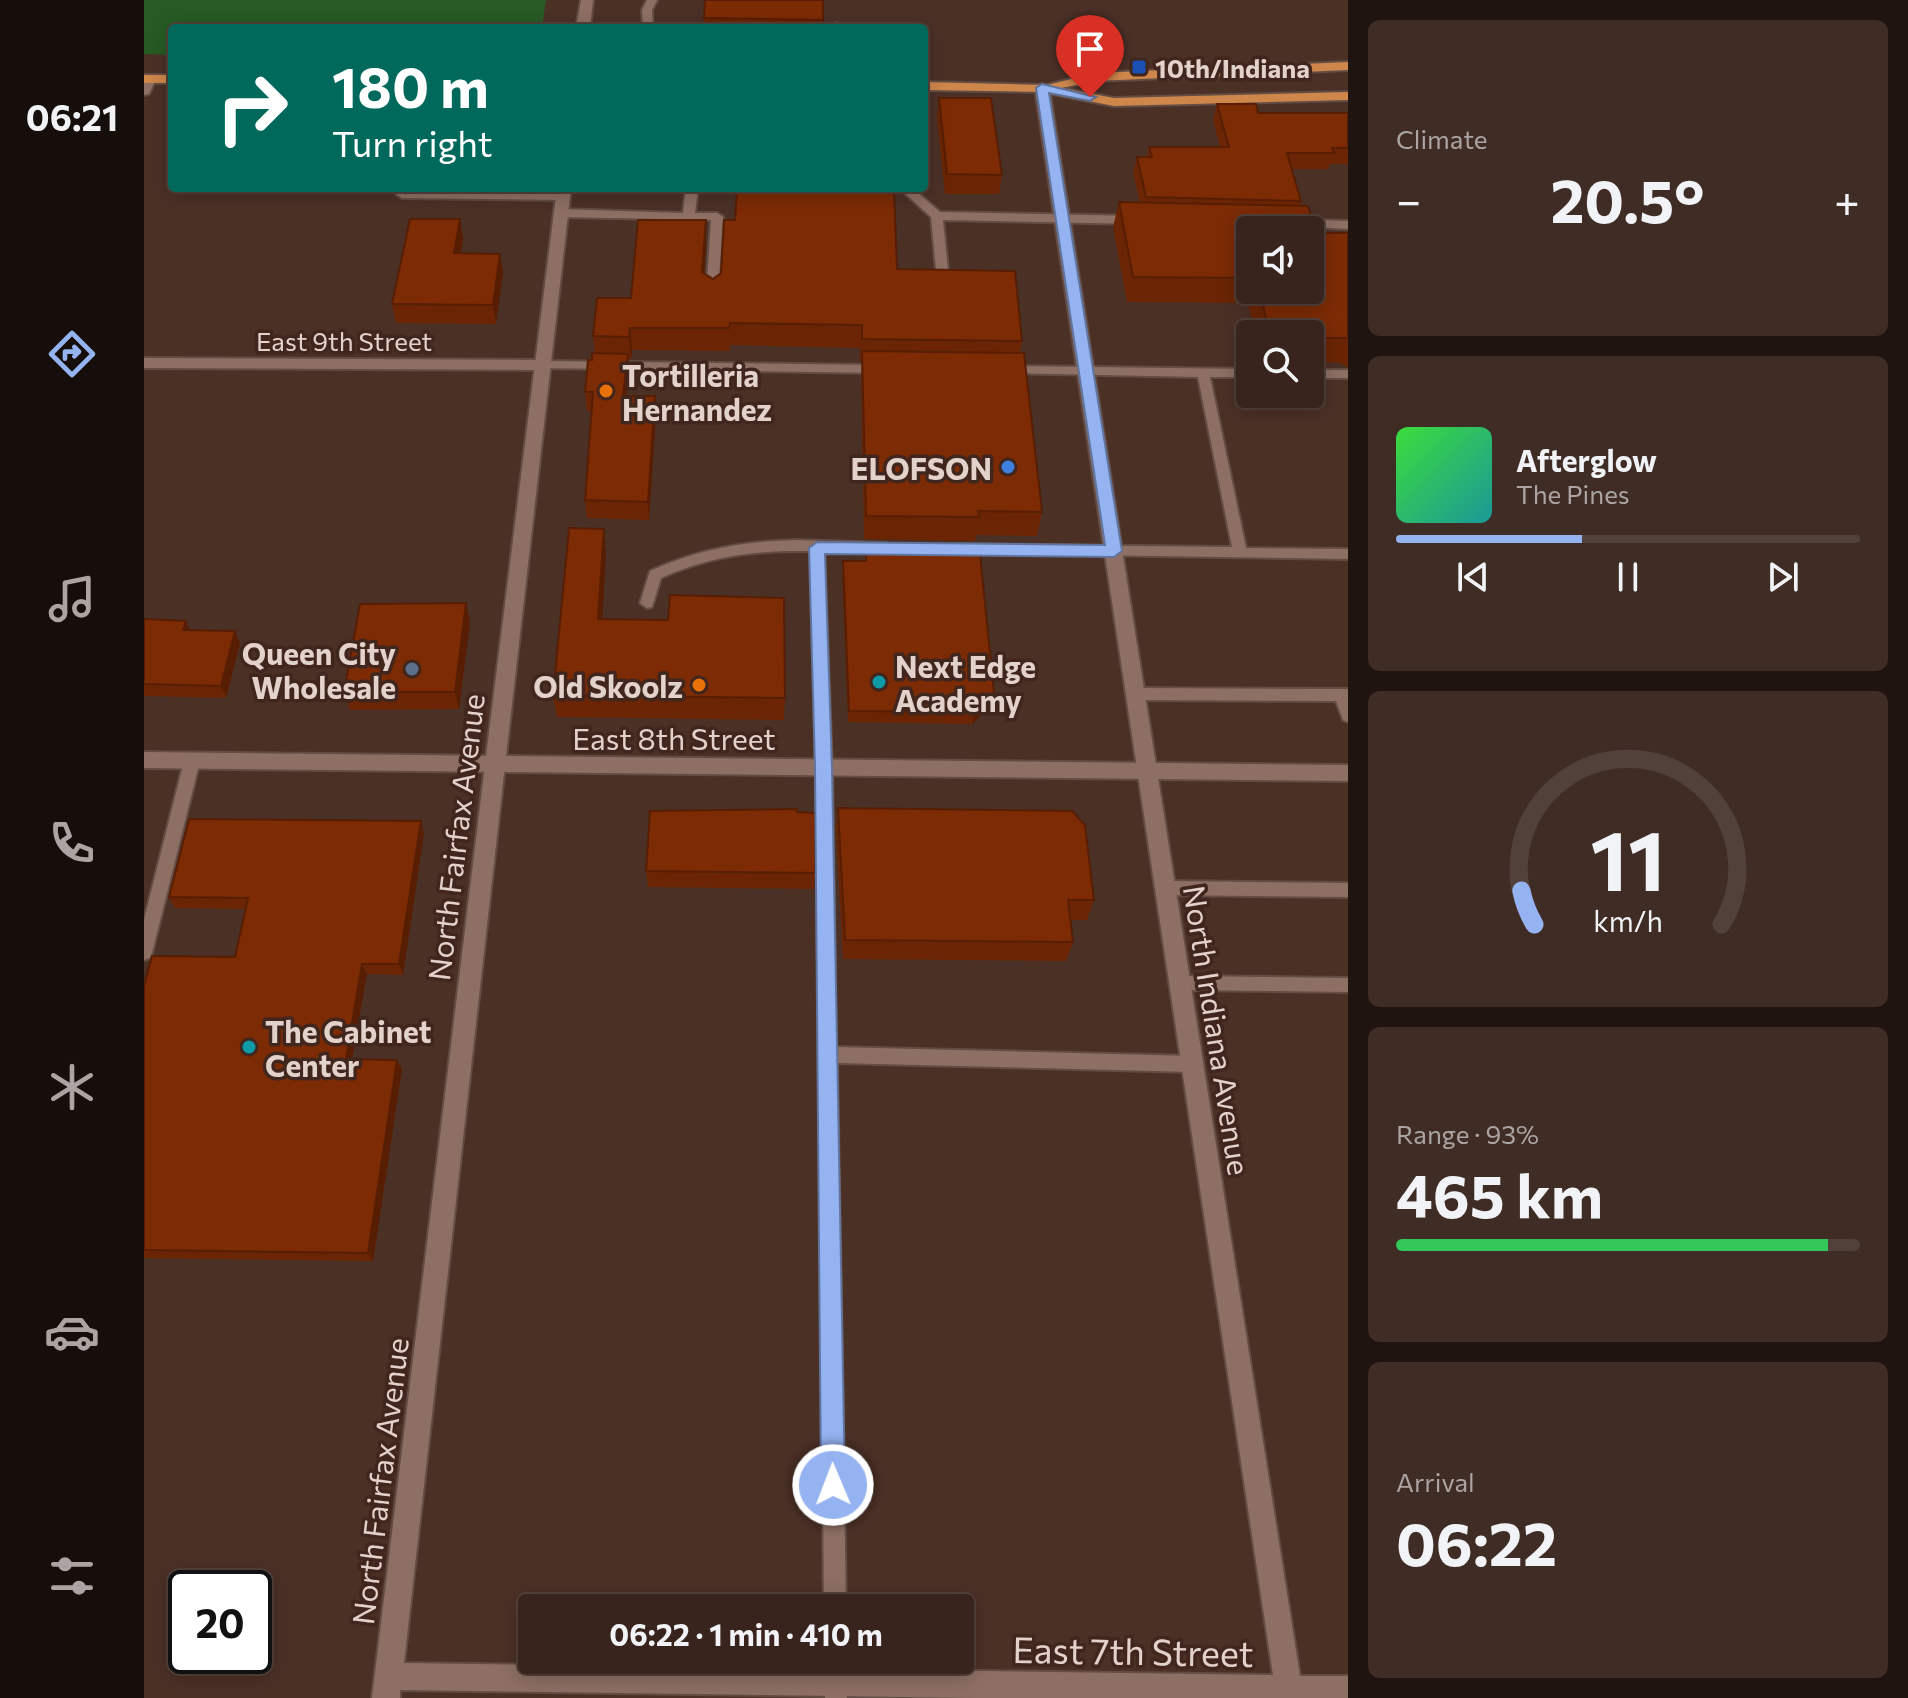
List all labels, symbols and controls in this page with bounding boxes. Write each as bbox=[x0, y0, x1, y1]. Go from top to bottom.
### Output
pin bbox=[1056, 15, 1124, 97]
icon: arrive bbox=[1068, 27, 1112, 71]
text: 180 m bbox=[332, 51, 489, 120]
place label: 10th/Indiana bbox=[1155, 52, 1310, 83]
icon: right bbox=[200, 56, 304, 160]
marker: 10th/Indiana bbox=[1130, 58, 1148, 76]
text: 06:21 bbox=[26, 94, 118, 138]
text: Turn right bbox=[332, 120, 493, 164]
text: Climate bbox=[1396, 123, 1488, 154]
text: 20.5° bbox=[1551, 162, 1705, 235]
text: − bbox=[1396, 172, 1421, 226]
text: + bbox=[1834, 172, 1860, 226]
map controls bbox=[1236, 216, 1324, 408]
button: sound bbox=[1236, 216, 1324, 304]
button: search bbox=[1236, 320, 1324, 408]
street label: East 9th Street bbox=[256, 325, 432, 356]
icon: directions bbox=[44, 326, 100, 382]
place label: Tortilleria Hernandez bbox=[622, 356, 772, 427]
marker: Tortilleria Hernandez bbox=[597, 382, 615, 400]
text: Afterglow bbox=[1516, 441, 1657, 478]
place label: ELOFSON bbox=[851, 449, 992, 486]
marker: ELOFSON bbox=[999, 458, 1017, 476]
text: The Pines bbox=[1516, 478, 1630, 509]
icon: previous bbox=[1451, 555, 1495, 599]
icon: pause bbox=[1606, 555, 1650, 599]
icon: next bbox=[1761, 555, 1805, 599]
icon: music bbox=[44, 571, 100, 627]
place label: Queen City Wholesale bbox=[242, 634, 397, 705]
place label: Next Edge Academy bbox=[895, 647, 1036, 718]
marker: Queen City Wholesale bbox=[403, 660, 421, 678]
place label: Old Skoolz bbox=[533, 667, 683, 704]
marker: Next Edge Academy bbox=[870, 673, 888, 691]
marker: Old Skoolz bbox=[690, 676, 708, 694]
street label: North Fairfax Avenue bbox=[419, 691, 491, 983]
street label: East 8th Street bbox=[572, 719, 776, 756]
text: 11 bbox=[1590, 806, 1666, 908]
icon: phone bbox=[44, 815, 100, 871]
street label: North Indiana Avenue bbox=[1177, 883, 1259, 1177]
text: km/h bbox=[1593, 903, 1663, 938]
place label: The Cabinet Center bbox=[265, 1012, 431, 1083]
marker: The Cabinet Center bbox=[240, 1038, 258, 1056]
icon: climate bbox=[44, 1059, 100, 1115]
text: Range · 93% bbox=[1396, 1118, 1539, 1149]
text: 465 km bbox=[1396, 1157, 1603, 1230]
icon: car bbox=[44, 1304, 100, 1360]
street label: North Fairfax Avenue bbox=[343, 1335, 415, 1627]
position arrow bbox=[791, 1443, 875, 1527]
text: Arrival bbox=[1396, 1466, 1475, 1497]
text: 06:22 bbox=[1396, 1505, 1557, 1578]
icon: filters bbox=[44, 1548, 100, 1604]
speed limit sign: 20 bbox=[168, 1570, 272, 1674]
text: 06:22 · 1 min · 410 m bbox=[609, 1615, 883, 1652]
street label: East 7th Street bbox=[1012, 1626, 1254, 1674]

